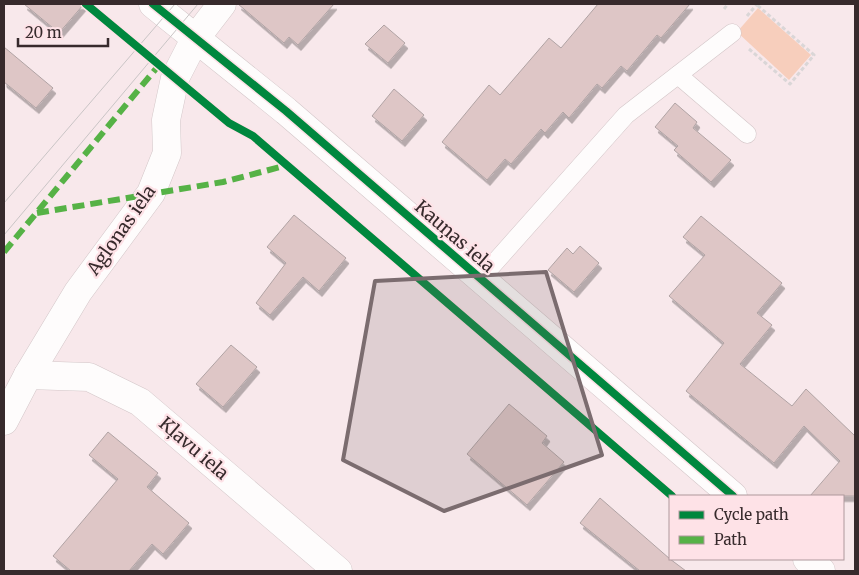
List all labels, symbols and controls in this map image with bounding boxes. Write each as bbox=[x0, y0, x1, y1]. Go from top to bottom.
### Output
scale bar bbox=[18, 15, 108, 47]
text: 20 m bbox=[25, 23, 62, 42]
street label: Aglonas iela bbox=[81, 180, 161, 280]
street label: Kauņas iela bbox=[410, 195, 500, 277]
street label: Kļavu iela bbox=[155, 412, 234, 485]
legend bbox=[669, 495, 844, 560]
text: Cycle path bbox=[714, 505, 789, 524]
text: Path bbox=[714, 530, 747, 549]

